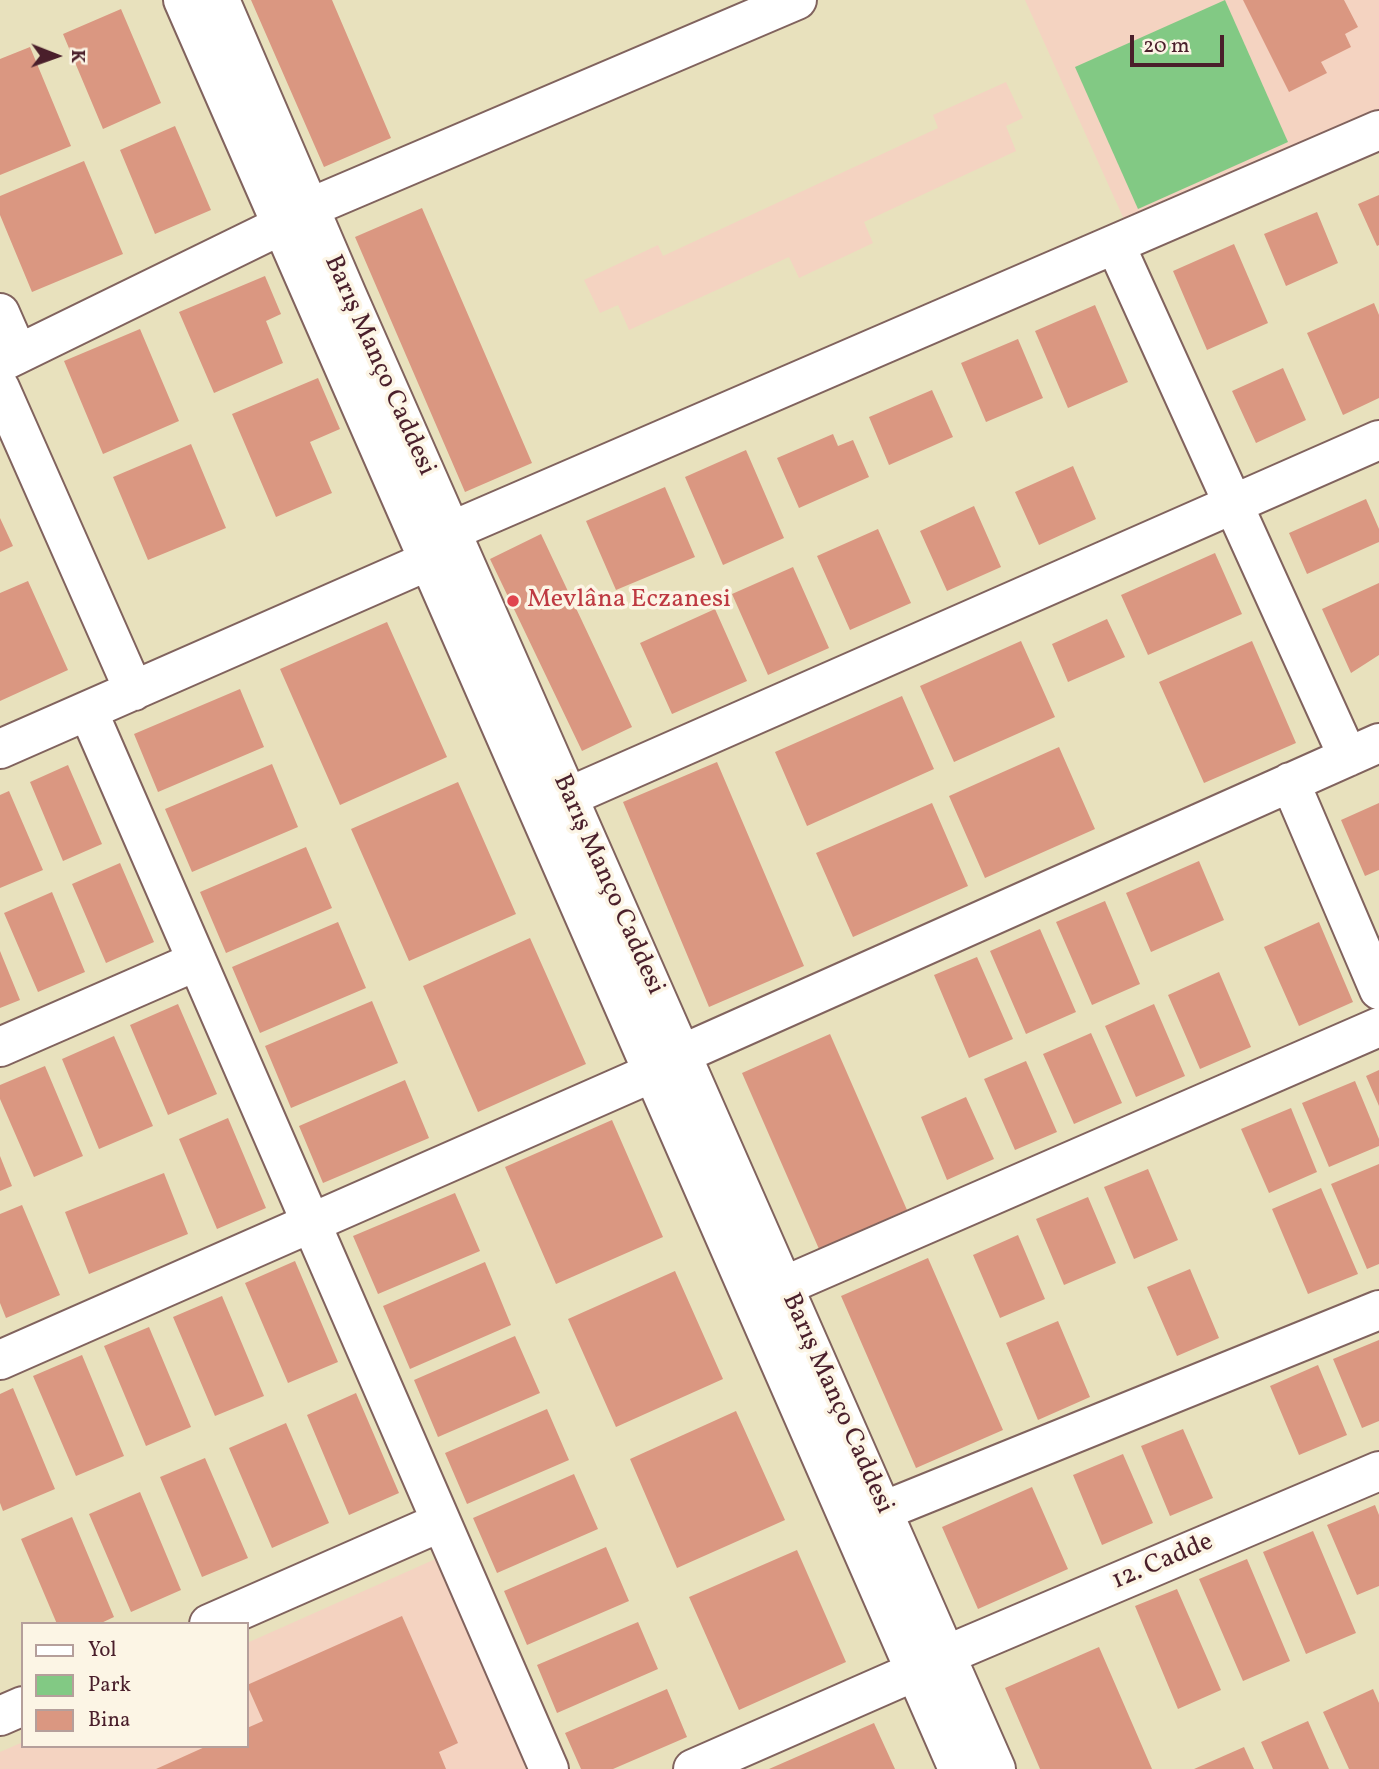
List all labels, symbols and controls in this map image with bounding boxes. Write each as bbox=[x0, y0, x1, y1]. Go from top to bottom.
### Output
north arrow bbox=[21, 21, 91, 91]
scale bar bbox=[1134, 21, 1228, 65]
text: 20 m bbox=[1143, 32, 1189, 61]
text: K bbox=[64, 49, 90, 63]
street label: Barış Manço Caddesi bbox=[315, 251, 441, 481]
place label: Mevlâna Eczanesi bbox=[527, 585, 731, 617]
marker: Mevlâna Eczanesi bbox=[505, 593, 521, 609]
street label: Barış Manço Caddesi bbox=[544, 770, 670, 1000]
street label: Barış Manço Caddesi bbox=[773, 1289, 899, 1519]
street label: 12. Cadde bbox=[1108, 1528, 1218, 1598]
legend bbox=[21, 1622, 248, 1748]
text: Yol bbox=[88, 1636, 117, 1665]
text: Park bbox=[88, 1671, 131, 1700]
text: Bina bbox=[88, 1706, 130, 1735]

